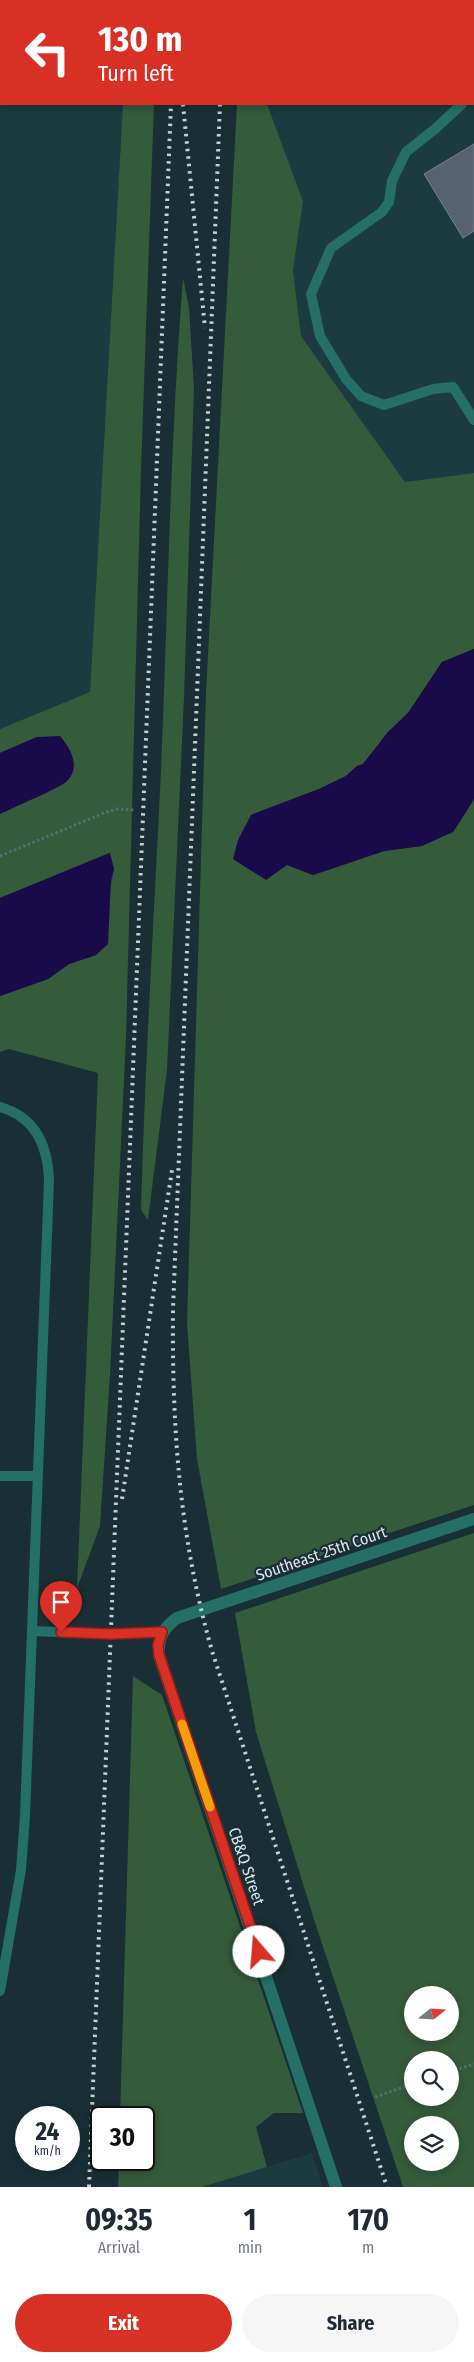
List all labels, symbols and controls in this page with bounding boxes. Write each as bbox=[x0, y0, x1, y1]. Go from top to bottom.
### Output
text: 130 m bbox=[98, 18, 182, 60]
icon: left bbox=[15, 20, 80, 85]
text: Turn left bbox=[98, 60, 174, 87]
street label: Southeast 25th Court bbox=[253, 1522, 390, 1585]
pin bbox=[40, 1581, 82, 1632]
icon: arrive bbox=[47, 1588, 75, 1616]
street label: CB&Q Street bbox=[224, 1825, 269, 1908]
position arrow bbox=[232, 1925, 284, 1977]
north arrow bbox=[404, 1986, 459, 2041]
map controls bbox=[404, 1986, 459, 2171]
button: search bbox=[404, 2051, 459, 2106]
speed limit sign: 30 bbox=[90, 2106, 155, 2171]
button: layers bbox=[404, 2116, 459, 2171]
text: 24 bbox=[36, 2117, 59, 2147]
text: km/h bbox=[34, 2144, 61, 2158]
text: 09:35 bbox=[85, 2202, 153, 2238]
text: 1 bbox=[244, 2202, 257, 2238]
text: 170 bbox=[347, 2202, 389, 2238]
text: Arrival bbox=[98, 2238, 140, 2257]
text: min bbox=[238, 2238, 263, 2257]
text: m bbox=[362, 2238, 374, 2257]
button: Exit bbox=[15, 2294, 232, 2352]
button: Share bbox=[242, 2294, 459, 2352]

